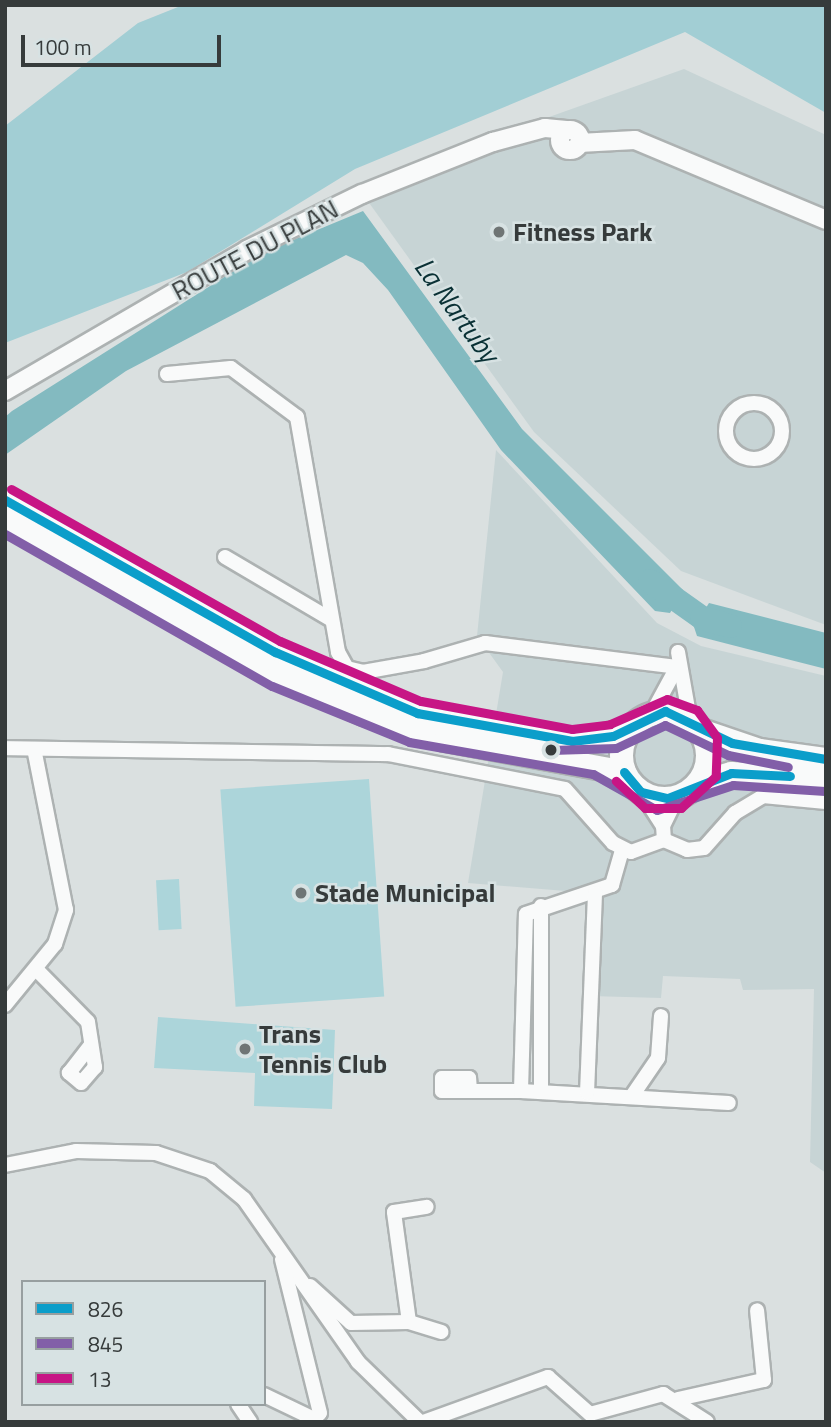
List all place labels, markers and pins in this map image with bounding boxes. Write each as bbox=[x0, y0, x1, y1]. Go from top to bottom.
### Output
place label: Fitness Park bbox=[513, 216, 652, 248]
marker: Fitness Park bbox=[491, 224, 507, 240]
unlabelled marker bbox=[544, 743, 558, 757]
place label: Stade Municipal bbox=[315, 877, 496, 909]
marker: Stade Municipal bbox=[293, 885, 309, 901]
place label: Trans Tennis Club bbox=[259, 1018, 387, 1080]
marker: Trans Tennis Club bbox=[237, 1041, 253, 1057]

